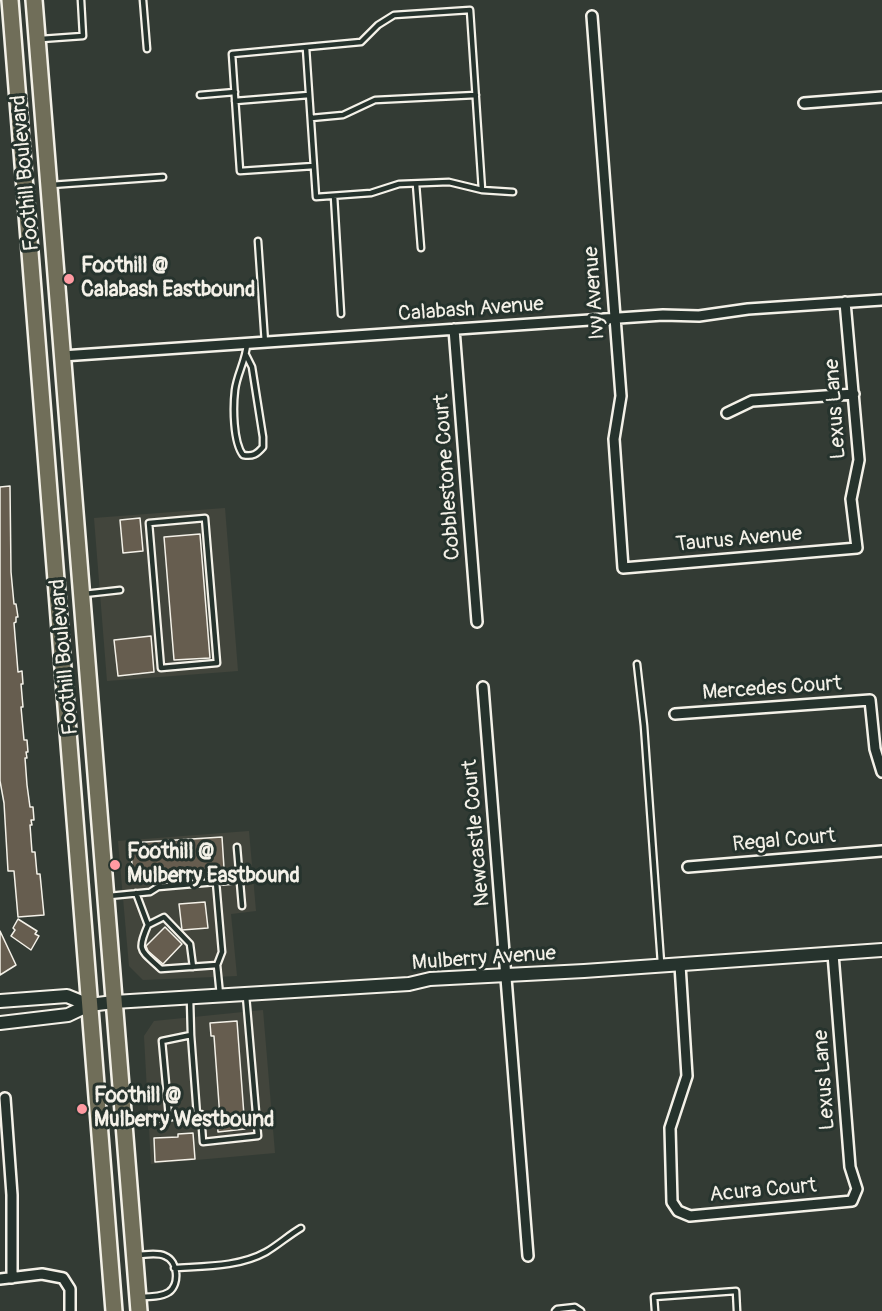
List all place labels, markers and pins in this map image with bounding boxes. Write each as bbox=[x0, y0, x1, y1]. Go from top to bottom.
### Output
place label: Foothill @ Calabash Eastbound bbox=[81, 254, 255, 304]
marker: Foothill @ Calabash Eastbound bbox=[62, 272, 76, 286]
place label: Foothill @ Mulberry Eastbound bbox=[127, 840, 300, 890]
marker: Foothill @ Mulberry Eastbound bbox=[108, 858, 122, 872]
place label: Foothill @ Mulberry Westbound bbox=[94, 1084, 274, 1134]
marker: Foothill @ Mulberry Westbound bbox=[75, 1102, 89, 1116]

